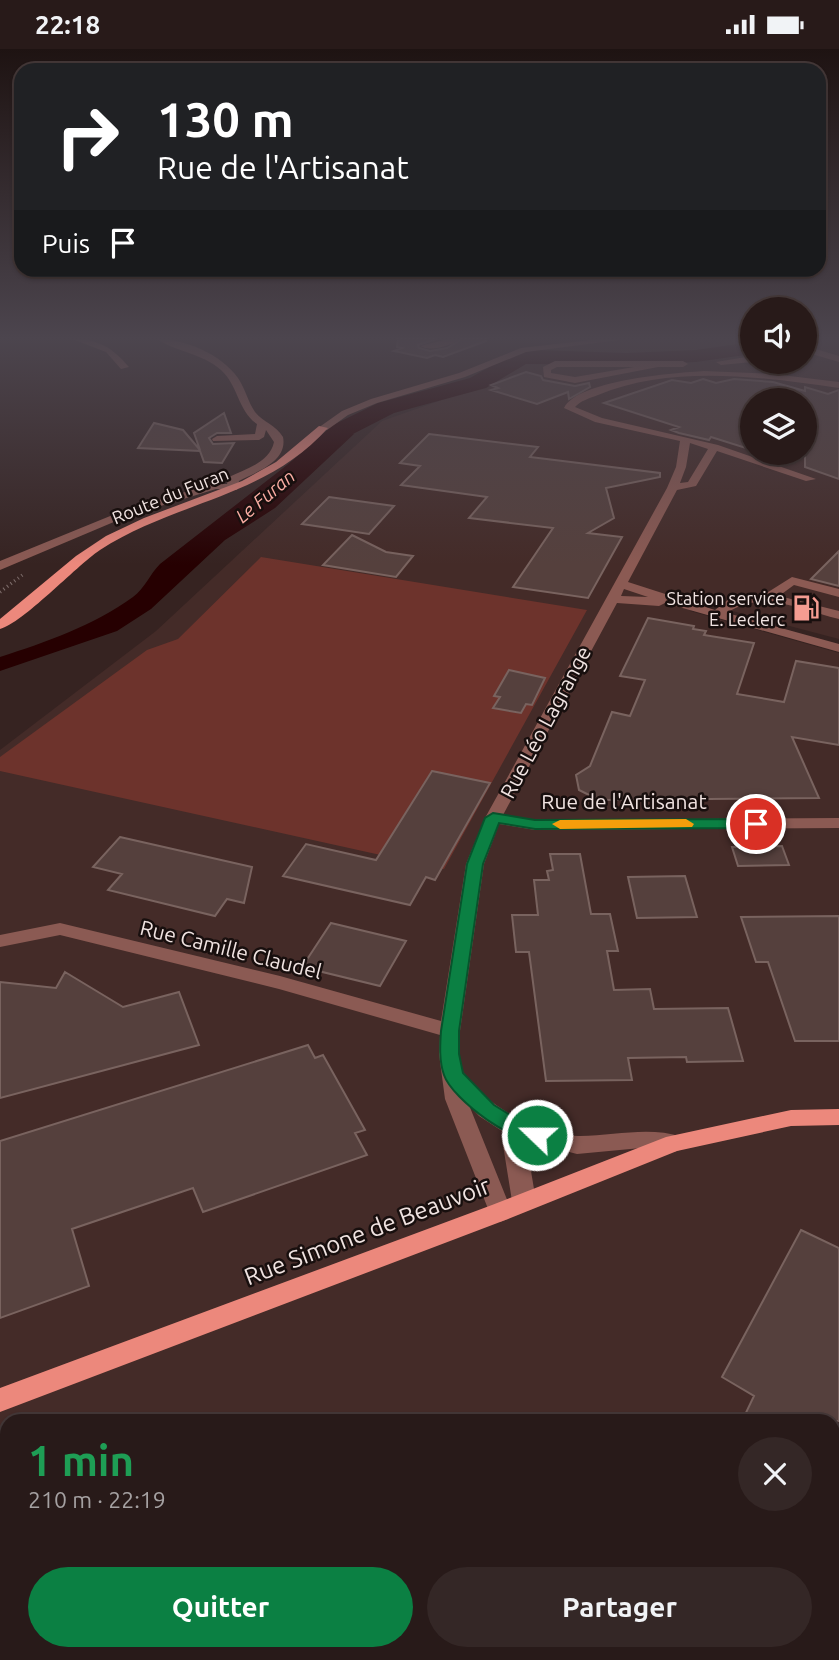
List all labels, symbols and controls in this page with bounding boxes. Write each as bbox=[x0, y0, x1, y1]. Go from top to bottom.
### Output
text: 22:18 bbox=[35, 10, 100, 39]
icon: right bbox=[42, 91, 133, 182]
text: 130 m bbox=[157, 91, 294, 146]
text: Rue de l'Artisanat bbox=[157, 149, 409, 185]
icon: arrive bbox=[104, 224, 142, 262]
text: Puis bbox=[42, 229, 90, 258]
map controls bbox=[740, 297, 817, 465]
button: sound bbox=[740, 297, 817, 374]
button: layers bbox=[740, 388, 817, 465]
street label: Route du Furan bbox=[109, 463, 231, 527]
water label: Le Furan bbox=[231, 465, 299, 527]
place label: Station service E. Leclerc bbox=[667, 588, 785, 629]
fuel station icon: Station service E. Leclerc bbox=[791, 593, 821, 623]
street label: Rue Léo Lagrange bbox=[495, 642, 595, 802]
street label: Rue de l'Artisanat bbox=[541, 789, 707, 813]
pin bbox=[726, 794, 786, 854]
icon: arrive bbox=[737, 805, 775, 843]
street label: Rue Camille Claudel bbox=[138, 915, 324, 983]
position arrow bbox=[500, 1098, 574, 1172]
street label: Rue Simone de Beauvoir bbox=[240, 1172, 494, 1290]
text: 1 min bbox=[28, 1437, 134, 1484]
button: close bbox=[738, 1437, 812, 1511]
text: 210 m · 22:19 bbox=[28, 1487, 166, 1512]
button: Quitter bbox=[28, 1567, 413, 1647]
button: Partager bbox=[427, 1567, 812, 1647]

